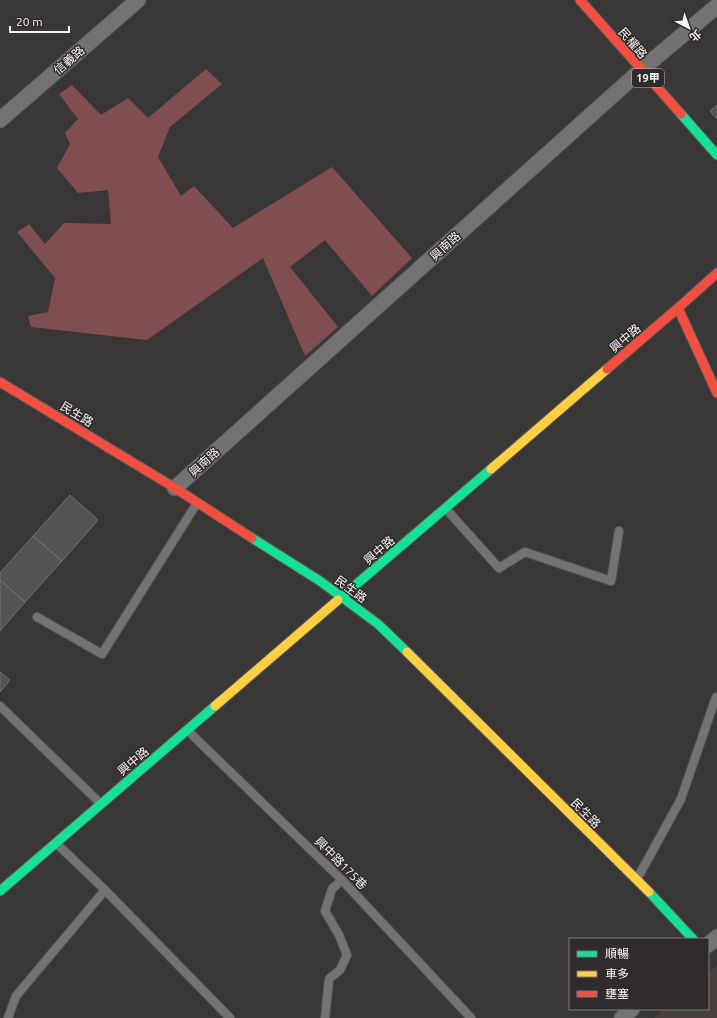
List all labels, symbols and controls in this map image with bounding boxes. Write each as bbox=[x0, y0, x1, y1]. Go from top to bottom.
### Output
scale bar bbox=[10, 8, 69, 34]
north arrow bbox=[669, 8, 709, 48]
text: 20 m bbox=[16, 15, 43, 28]
street label: 民權路 bbox=[616, 25, 650, 61]
text: 北 bbox=[687, 27, 704, 44]
street label: 信義路 bbox=[51, 43, 87, 77]
road number: 19甲 bbox=[632, 69, 664, 87]
street label: 興南路 bbox=[427, 229, 463, 263]
street label: 興中路 bbox=[607, 321, 643, 355]
street label: 民生路 bbox=[58, 399, 96, 429]
street label: 興南路 bbox=[186, 445, 222, 479]
street label: 興中路 bbox=[361, 533, 397, 567]
street label: 民生路 bbox=[333, 573, 369, 605]
street label: 興中路 bbox=[115, 744, 151, 778]
street label: 民生路 bbox=[569, 796, 603, 830]
street label: 興中路175巷 bbox=[312, 834, 370, 892]
legend bbox=[569, 938, 709, 1010]
text: 順暢 bbox=[605, 947, 629, 960]
text: 車多 bbox=[605, 967, 629, 980]
text: 壅塞 bbox=[605, 987, 629, 1000]

